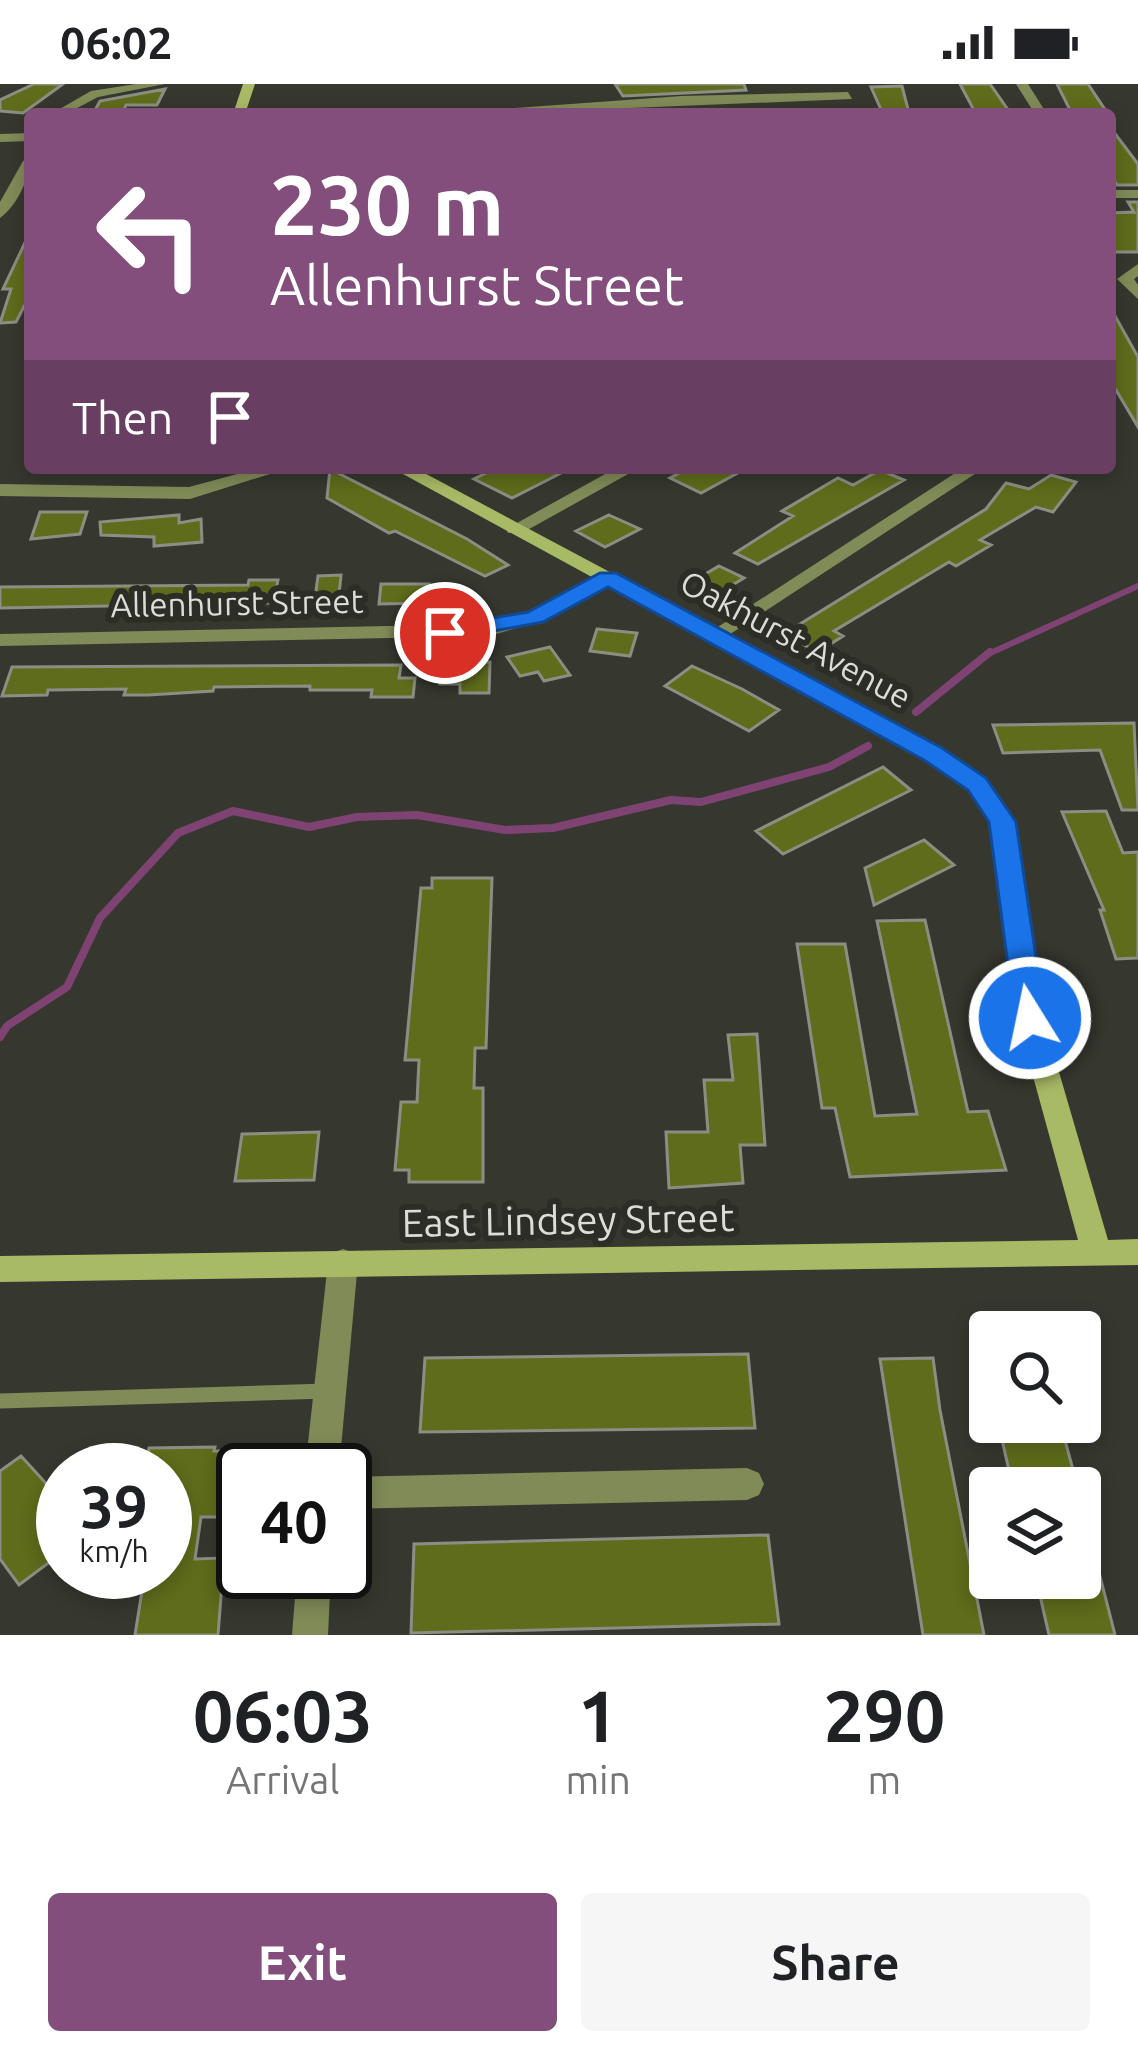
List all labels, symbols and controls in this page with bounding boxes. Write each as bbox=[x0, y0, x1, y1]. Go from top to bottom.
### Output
text: 06:02 bbox=[60, 17, 173, 68]
icon: left bbox=[72, 156, 228, 312]
text: 230 m bbox=[270, 157, 504, 251]
text: Allenhurst Street bbox=[270, 255, 684, 315]
icon: arrive bbox=[197, 384, 263, 450]
text: Then bbox=[72, 392, 173, 443]
street label: Oakhurst Avenue bbox=[675, 562, 918, 715]
street label: Allenhurst Street bbox=[110, 582, 364, 623]
pin bbox=[394, 582, 496, 684]
icon: arrive bbox=[412, 600, 478, 666]
position arrow bbox=[967, 955, 1093, 1081]
street label: East Lindsey Street bbox=[401, 1195, 735, 1244]
map controls bbox=[969, 1311, 1101, 1599]
button: search bbox=[969, 1311, 1101, 1443]
speed limit sign: 40 bbox=[216, 1443, 372, 1599]
button: layers bbox=[969, 1467, 1101, 1599]
text: 39 bbox=[80, 1472, 148, 1539]
text: km/h bbox=[79, 1534, 149, 1568]
text: 06:03 bbox=[193, 1675, 373, 1756]
text: 1 bbox=[578, 1675, 618, 1756]
text: 290 bbox=[823, 1675, 945, 1756]
text: Arrival bbox=[226, 1758, 340, 1801]
text: min bbox=[565, 1758, 631, 1801]
text: m bbox=[868, 1758, 901, 1801]
button: Exit bbox=[48, 1893, 557, 2031]
button: Share bbox=[581, 1893, 1090, 2031]

